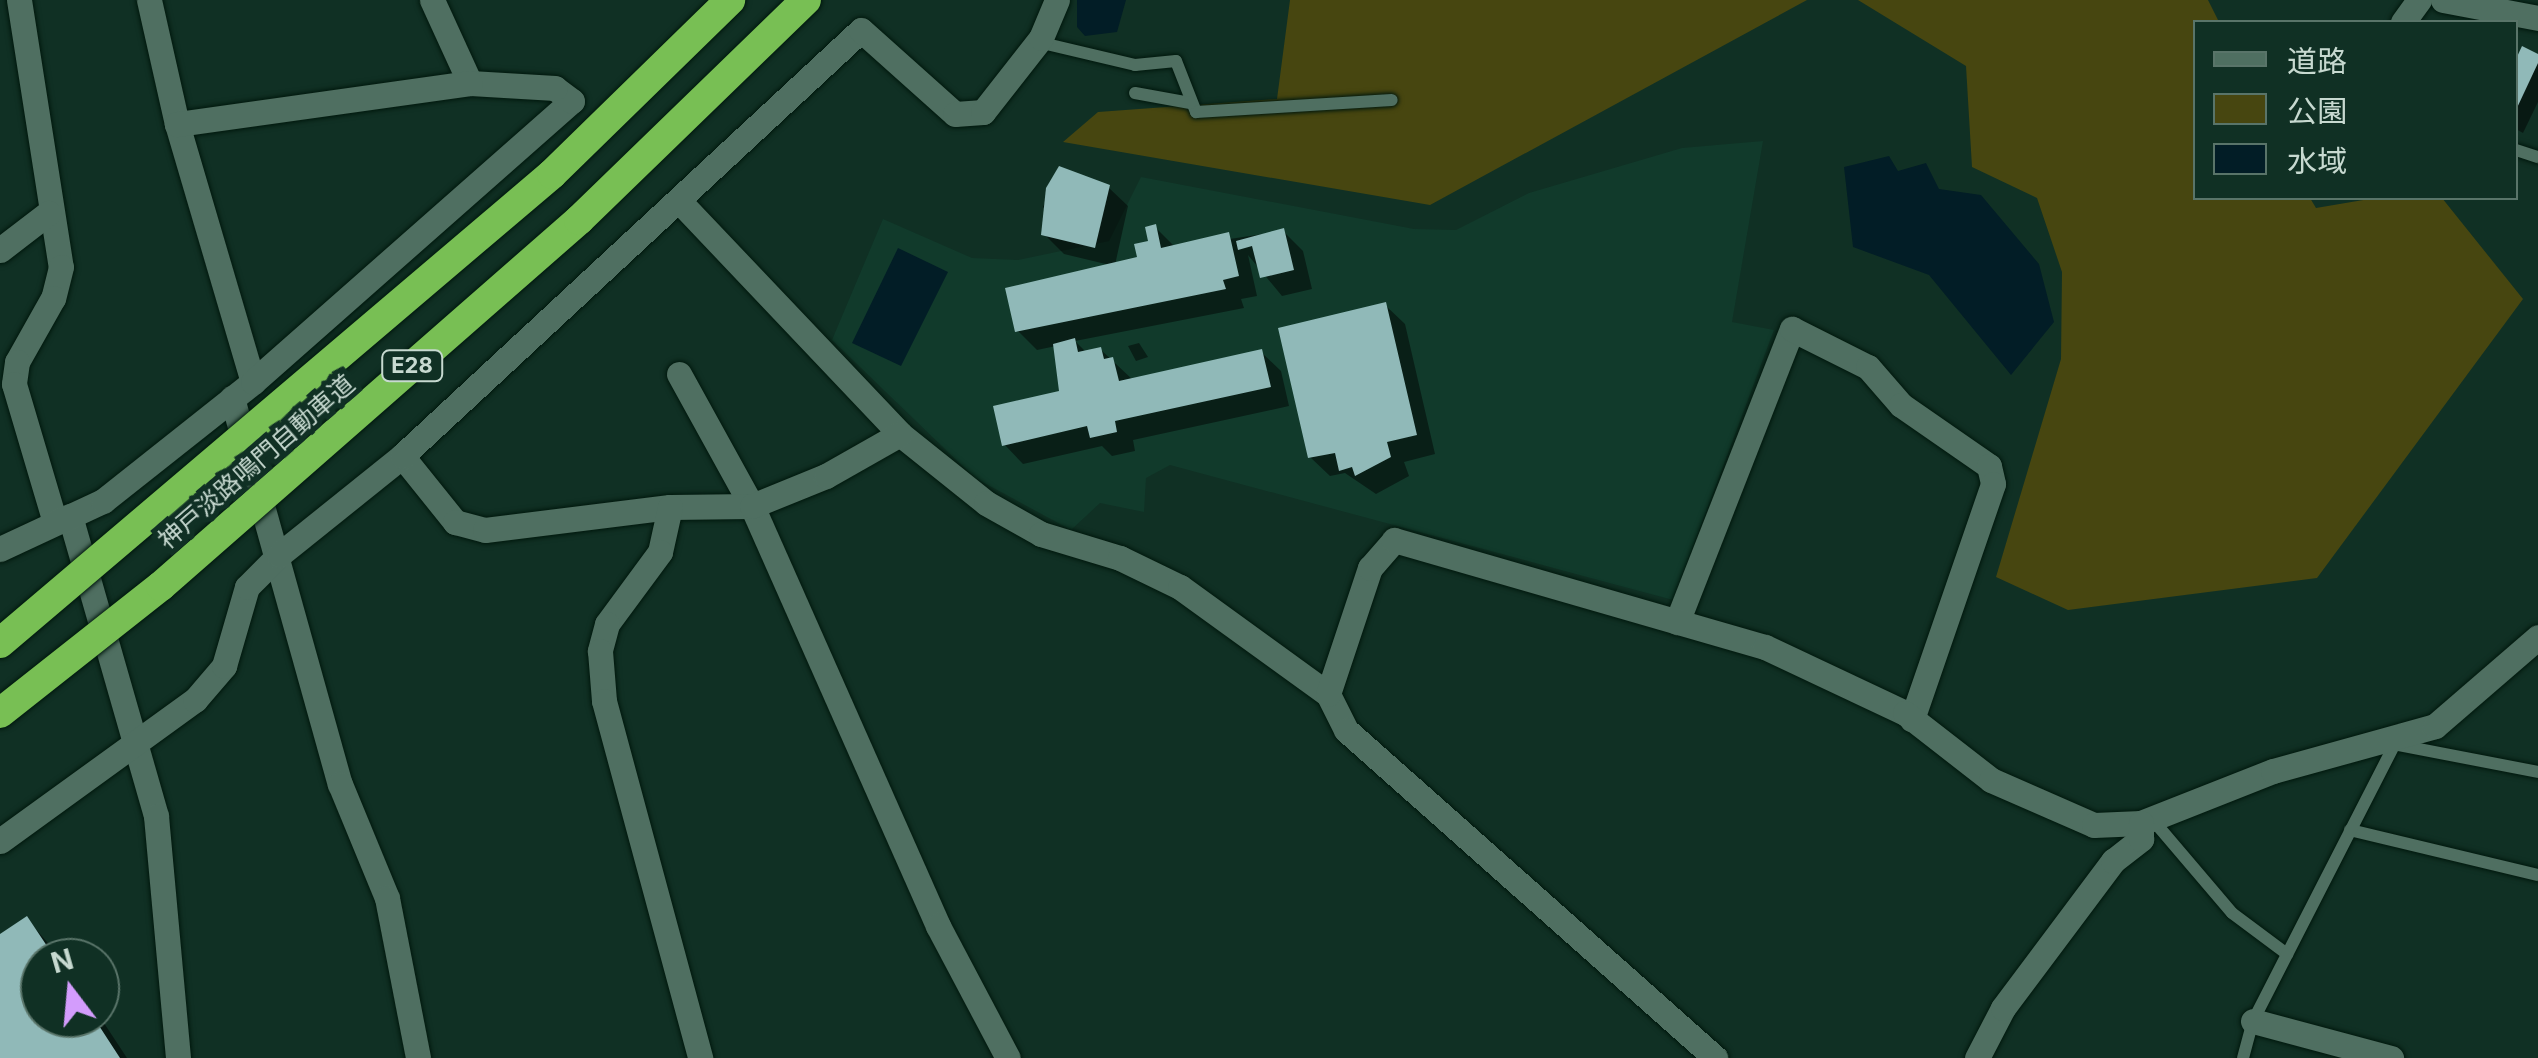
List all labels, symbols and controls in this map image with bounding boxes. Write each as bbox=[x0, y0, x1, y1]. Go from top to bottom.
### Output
legend bbox=[2193, 20, 2518, 200]
text: 道路 bbox=[2287, 43, 2347, 79]
text: 公園 bbox=[2287, 93, 2347, 129]
text: 水域 bbox=[2287, 143, 2347, 179]
road number: E28 bbox=[380, 349, 444, 383]
street label: 神戸淡路鳴門自動車道 bbox=[152, 369, 360, 555]
north arrow bbox=[20, 938, 120, 1038]
text: N bbox=[47, 942, 77, 980]

